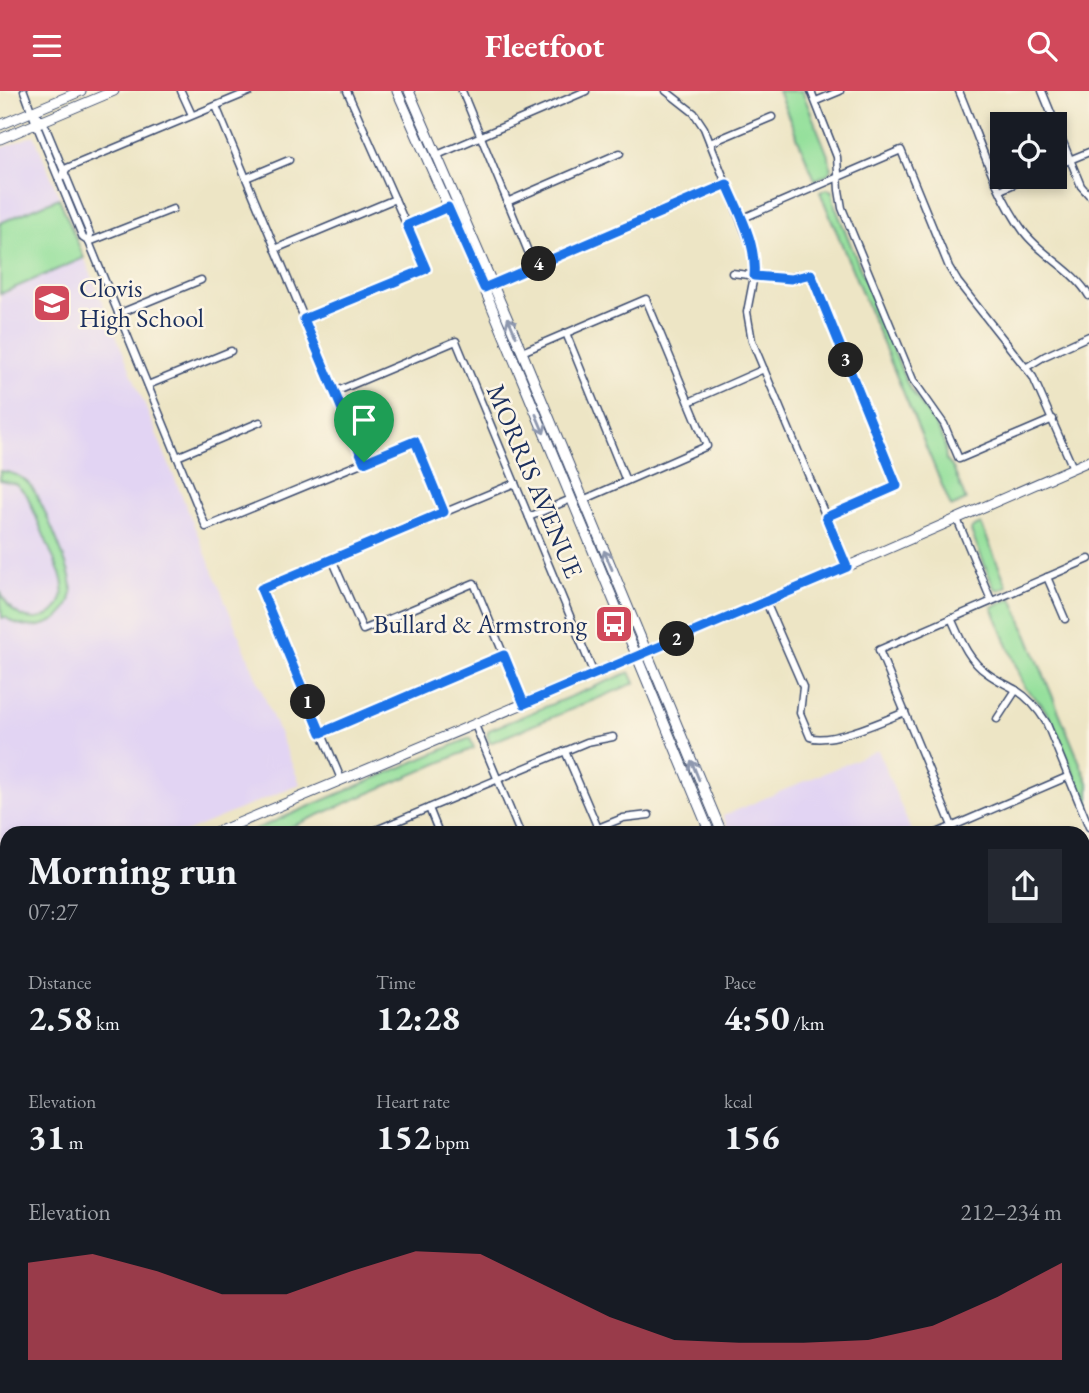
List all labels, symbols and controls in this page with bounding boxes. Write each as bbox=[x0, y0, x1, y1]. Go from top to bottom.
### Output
text: Fleetfoot bbox=[485, 25, 604, 67]
icon: menu bbox=[28, 27, 66, 65]
icon: search bbox=[1023, 27, 1061, 65]
map controls bbox=[990, 112, 1067, 189]
button: locate bbox=[990, 112, 1067, 189]
pin: 4 bbox=[522, 247, 556, 281]
text: 4 bbox=[533, 251, 544, 276]
place label: Clovis High School bbox=[79, 271, 204, 335]
school or university icon: Clovis High School bbox=[31, 282, 73, 324]
one-way arrow bbox=[505, 317, 518, 338]
pin: 3 bbox=[828, 343, 864, 377]
text: 3 bbox=[840, 347, 851, 372]
street label: MORRIS AVENUE bbox=[479, 379, 591, 583]
pin bbox=[334, 390, 394, 462]
icon: arrive bbox=[345, 401, 383, 439]
one-way arrow bbox=[535, 412, 548, 434]
one-way arrow bbox=[601, 549, 614, 571]
bus stop icon: Bullard & Armstrong bbox=[593, 603, 635, 645]
place label: Bullard & Armstrong bbox=[373, 607, 588, 641]
pin: 2 bbox=[660, 621, 694, 657]
text: 2 bbox=[671, 626, 682, 651]
pin: 1 bbox=[290, 685, 326, 719]
text: 1 bbox=[302, 689, 313, 714]
one-way arrow bbox=[688, 760, 701, 781]
text: Morning run bbox=[28, 846, 237, 895]
button: share bbox=[988, 849, 1062, 923]
text: 07:27 bbox=[28, 897, 78, 927]
text: Distance bbox=[28, 970, 91, 995]
text: Time bbox=[376, 970, 416, 995]
text: Pace bbox=[724, 970, 756, 995]
text: 2.58 bbox=[28, 995, 92, 1040]
text: 12:28 bbox=[376, 995, 460, 1040]
text: 4:50 bbox=[724, 995, 789, 1040]
text: km bbox=[92, 1011, 120, 1036]
text: /km bbox=[789, 1011, 825, 1036]
text: Elevation bbox=[28, 1089, 96, 1114]
text: Heart rate bbox=[376, 1089, 450, 1114]
text: kcal bbox=[724, 1089, 753, 1114]
text: 31 bbox=[28, 1114, 65, 1159]
text: 152 bbox=[376, 1114, 432, 1159]
text: 156 bbox=[724, 1114, 780, 1159]
text: m bbox=[65, 1130, 84, 1155]
text: bpm bbox=[432, 1130, 470, 1155]
text: Elevation bbox=[28, 1197, 111, 1227]
text: 212–234 m bbox=[961, 1197, 1062, 1227]

